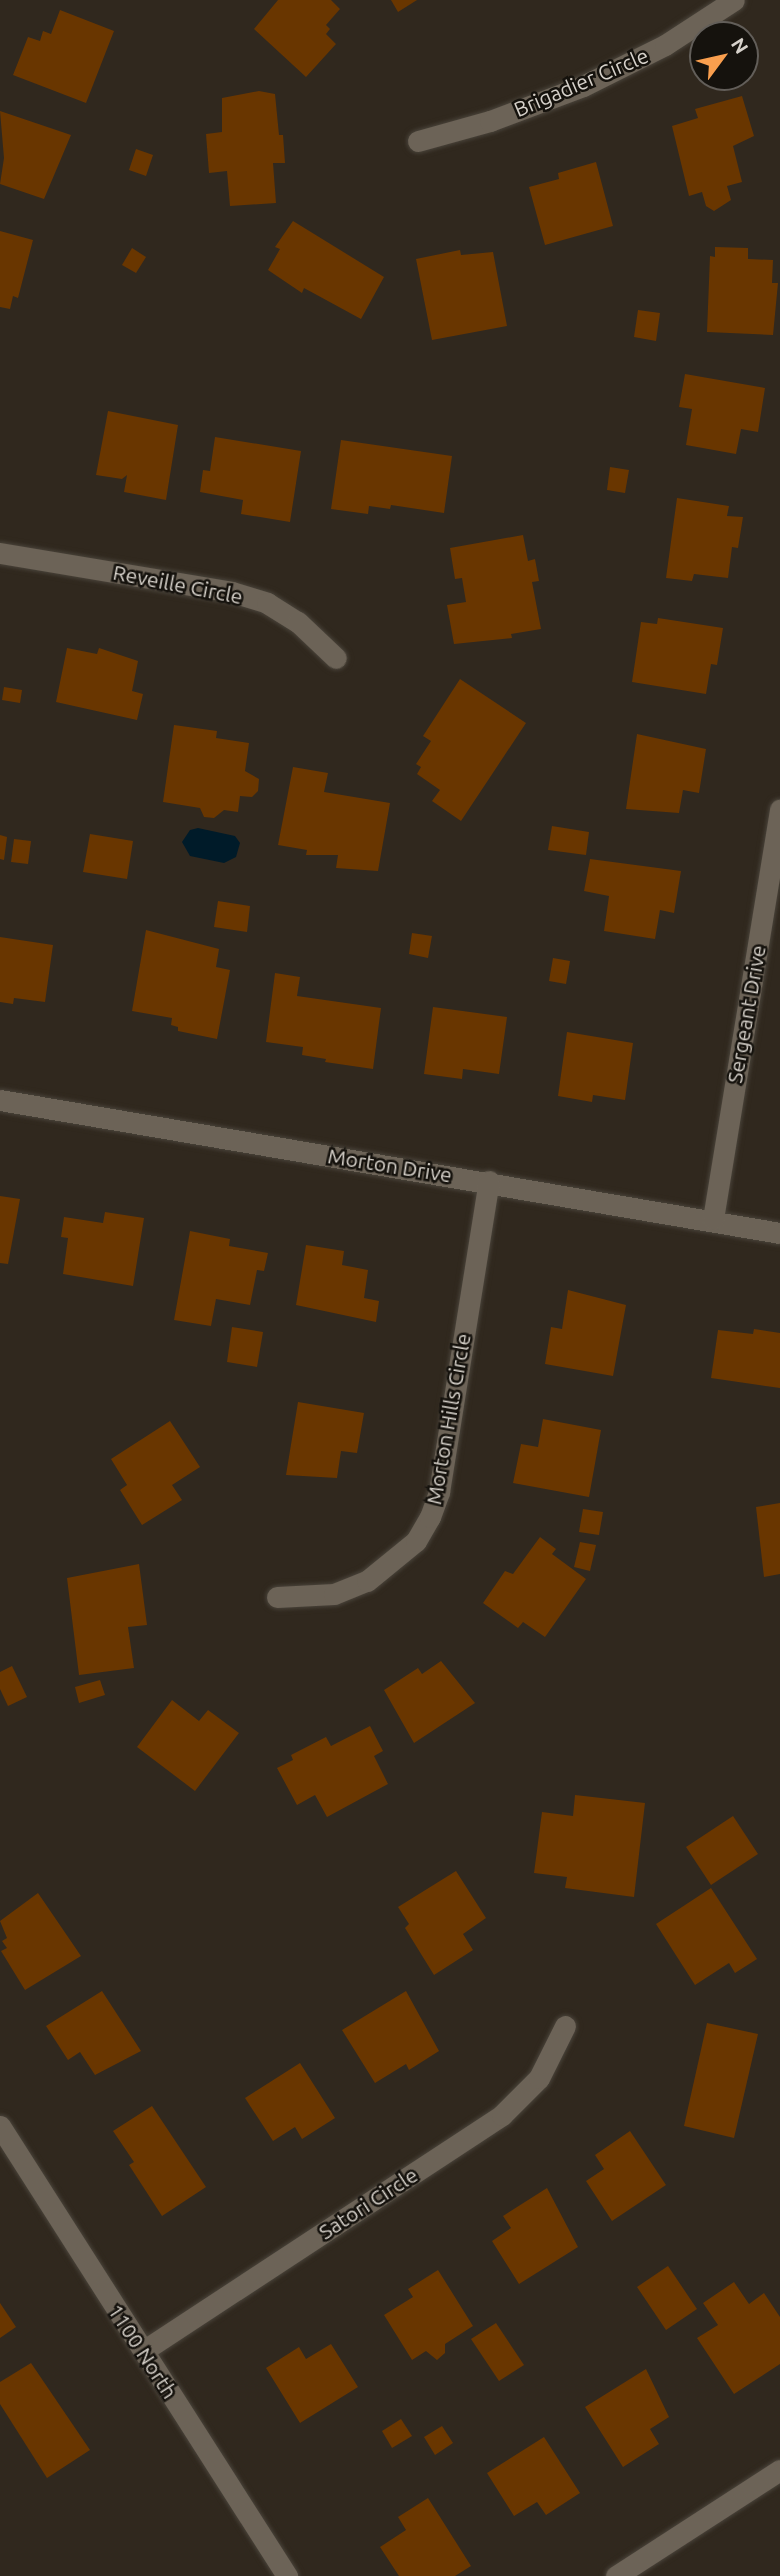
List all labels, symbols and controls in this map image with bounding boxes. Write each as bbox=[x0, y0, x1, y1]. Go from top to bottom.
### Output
north arrow bbox=[689, 21, 759, 91]
text: N bbox=[727, 34, 753, 58]
street label: Brigadier Circle bbox=[510, 42, 652, 122]
street label: Reveille Circle bbox=[111, 559, 245, 609]
street label: Sergeant Drive bbox=[721, 943, 771, 1085]
street label: Morton Drive bbox=[326, 1143, 454, 1187]
street label: Morton Hills Circle bbox=[421, 1332, 475, 1506]
street label: Satori Circle bbox=[314, 2162, 422, 2244]
street label: 1100 North bbox=[103, 2299, 183, 2403]

